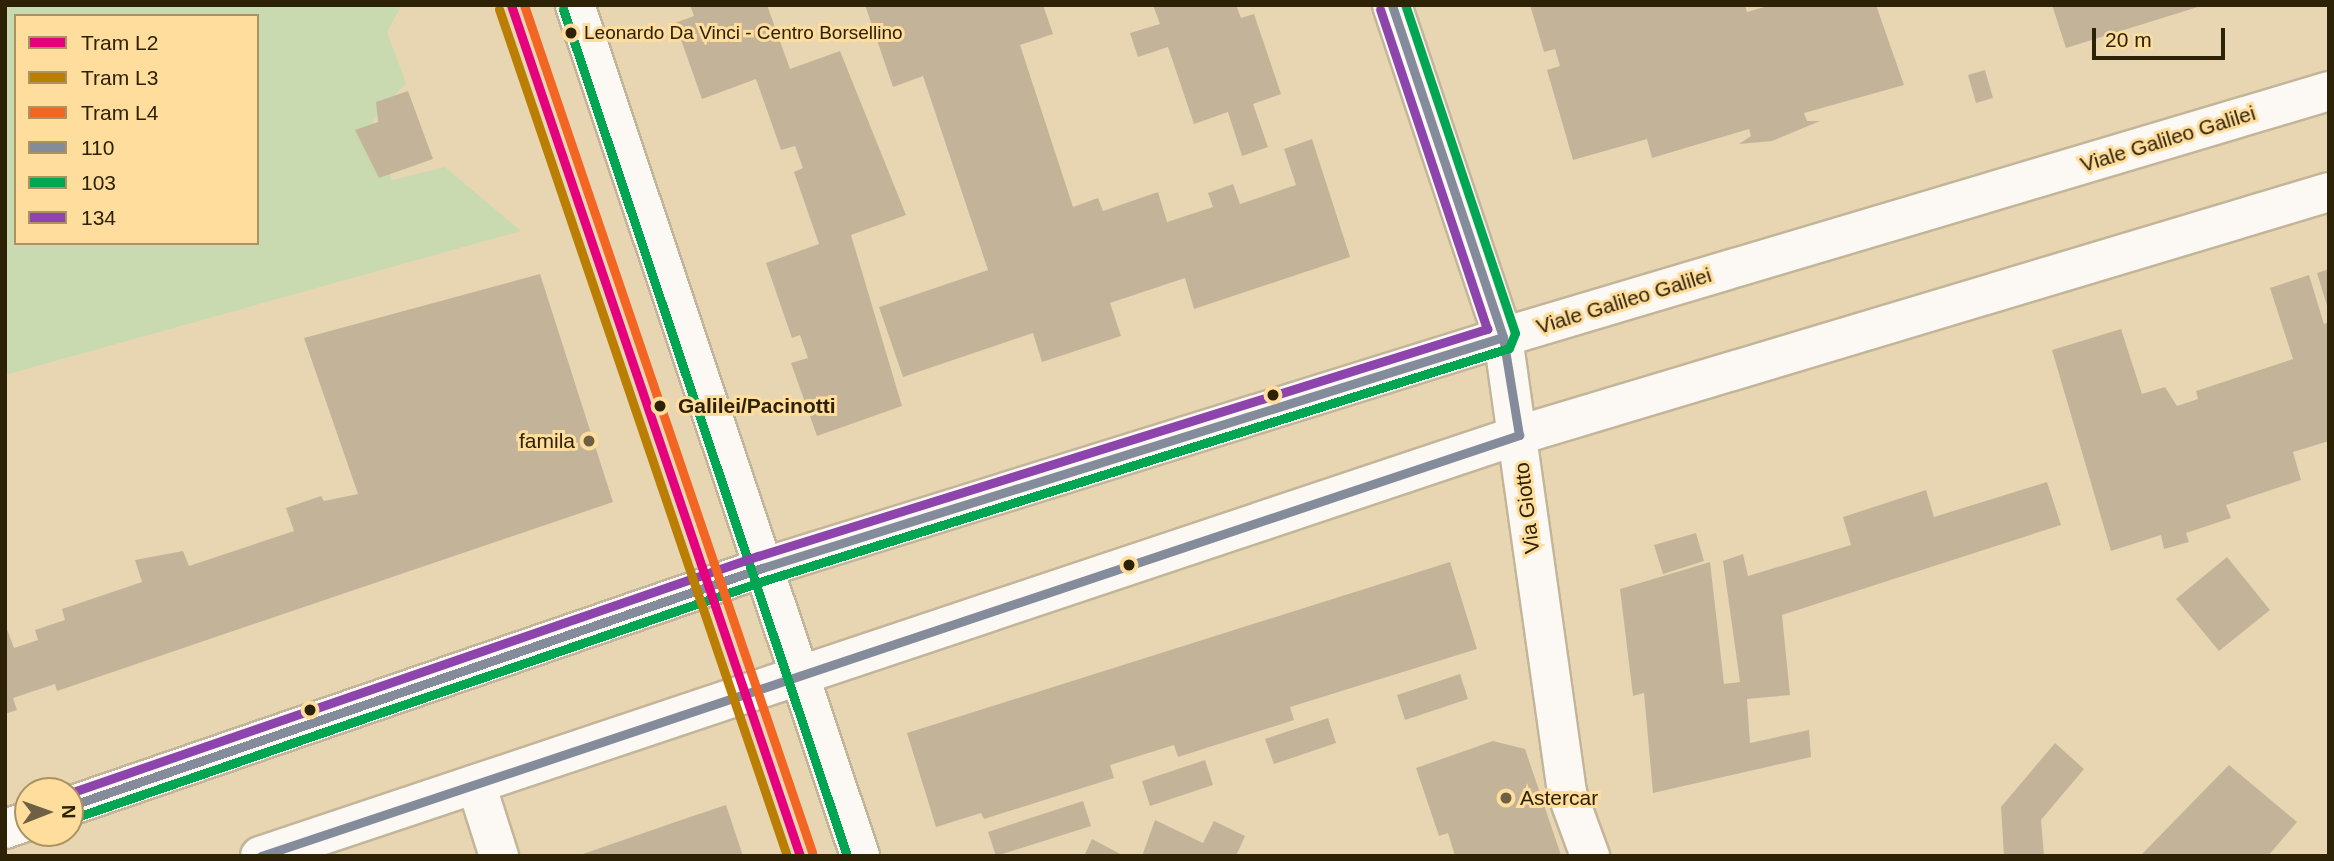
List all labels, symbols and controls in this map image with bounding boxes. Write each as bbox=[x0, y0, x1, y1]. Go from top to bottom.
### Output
legend bbox=[14, 14, 259, 245]
scale bar bbox=[2096, 14, 2229, 58]
place label: Leonardo Da Vinci - Centro Borsellino bbox=[584, 22, 903, 44]
marker: Leonardo Da Vinci - Centro Borsellino bbox=[564, 26, 578, 40]
text: 20 m bbox=[2105, 28, 2152, 51]
text: Tram L2 bbox=[81, 31, 158, 54]
text: Tram L3 bbox=[81, 66, 158, 89]
street label: Viale Galileo Galilei bbox=[2077, 100, 2259, 178]
text: Tram L4 bbox=[81, 101, 158, 124]
text: 110 bbox=[81, 136, 114, 159]
text: 103 bbox=[81, 171, 116, 194]
text: 134 bbox=[81, 206, 116, 229]
street label: Viale Galileo Galilei bbox=[1533, 262, 1715, 340]
unlabelled marker bbox=[1266, 388, 1280, 402]
place label: Galilei/Pacinotti bbox=[678, 393, 836, 419]
marker: Galilei/Pacinotti bbox=[649, 395, 671, 417]
place label: famila bbox=[519, 428, 575, 454]
marker: famila bbox=[581, 433, 597, 449]
street label: Via Giotto bbox=[1509, 461, 1545, 555]
unlabelled marker bbox=[1122, 558, 1136, 572]
unlabelled marker bbox=[303, 703, 317, 717]
north arrow bbox=[14, 777, 84, 847]
place label: Astercar bbox=[1520, 785, 1598, 811]
marker: Astercar bbox=[1498, 790, 1514, 806]
text: N bbox=[58, 805, 79, 819]

